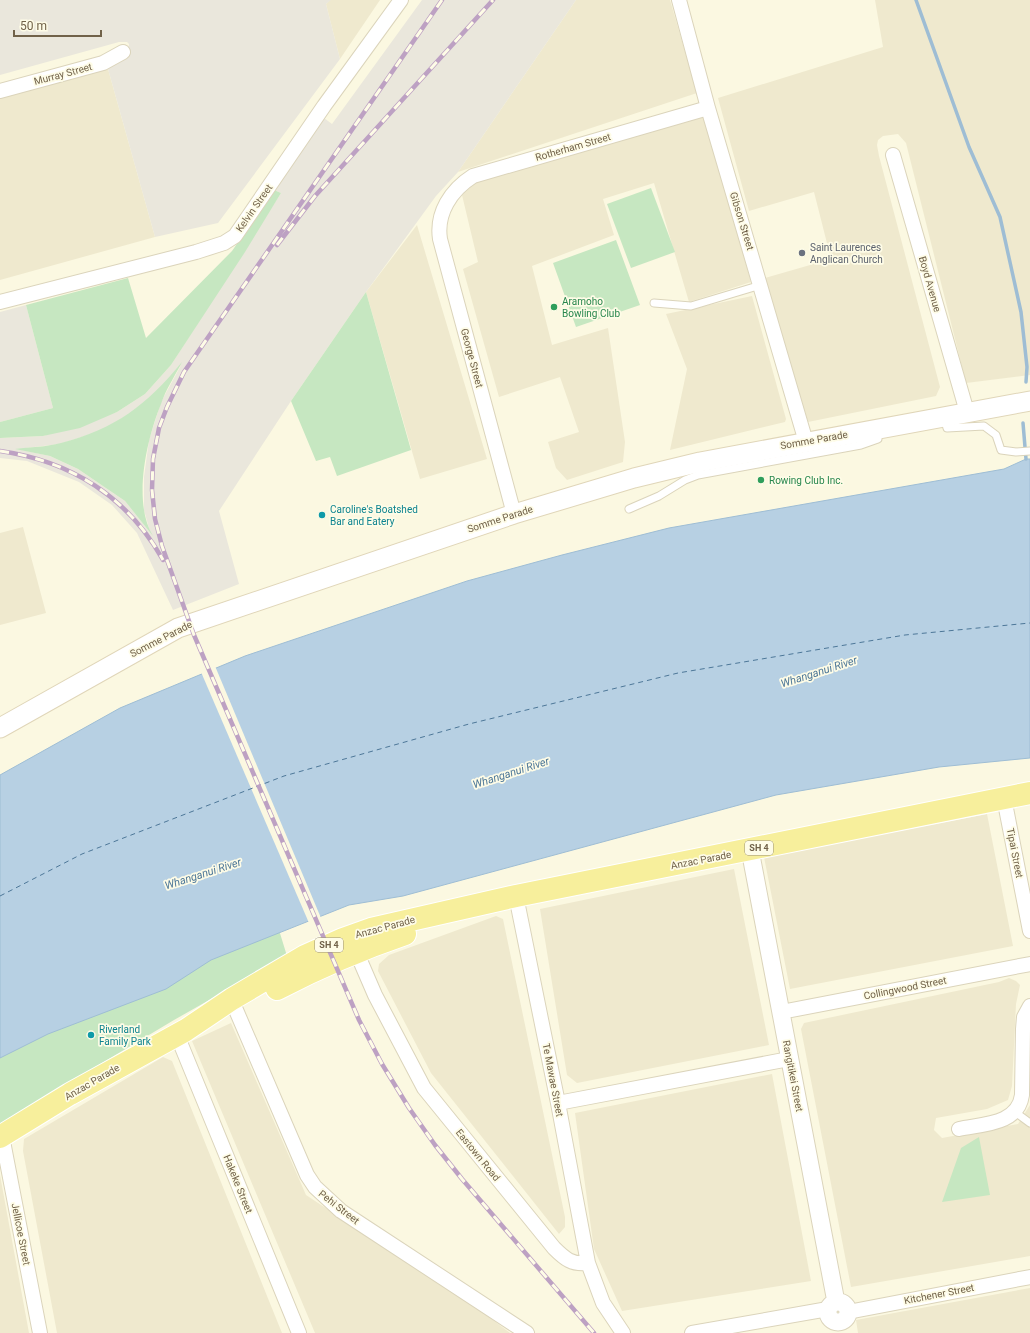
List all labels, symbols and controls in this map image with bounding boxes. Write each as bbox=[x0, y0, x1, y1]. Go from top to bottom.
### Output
scale bar bbox=[14, 12, 101, 38]
text: 50 m bbox=[20, 19, 47, 33]
street label: Murray Street bbox=[33, 61, 93, 87]
street label: Rotherham Street bbox=[534, 131, 612, 163]
street label: Kelvin Street bbox=[234, 182, 274, 234]
street label: Gibson Street bbox=[728, 191, 756, 251]
place label: Saint Laurences Anglican Church bbox=[810, 242, 883, 265]
marker: Saint Laurences Anglican Church bbox=[797, 248, 807, 258]
street label: Boyd Avenue bbox=[917, 255, 943, 313]
place label: Aramoho Bowling Club bbox=[562, 296, 620, 319]
marker: Aramoho Bowling Club bbox=[549, 302, 559, 312]
street label: George Street bbox=[459, 327, 485, 389]
street label: Somme Parade bbox=[779, 429, 849, 451]
marker: Rowing Club Inc. bbox=[756, 475, 766, 485]
place label: Rowing Club Inc. bbox=[769, 475, 843, 486]
street label: Somme Parade bbox=[466, 503, 534, 535]
place label: Caroline's Boatshed Bar and Eatery bbox=[330, 504, 418, 527]
marker: Caroline's Boatshed Bar and Eatery bbox=[317, 510, 327, 520]
street label: Somme Parade bbox=[128, 619, 194, 659]
water label: Whanganui River bbox=[779, 653, 859, 690]
water label: Whanganui River bbox=[471, 754, 551, 791]
street label: Tipai Street bbox=[1005, 827, 1025, 879]
road number: SH 4 bbox=[745, 841, 773, 855]
street label: Anzac Parade bbox=[670, 849, 732, 871]
water label: Whanganui River bbox=[163, 855, 243, 892]
street label: Anzac Parade bbox=[354, 914, 416, 940]
road number: SH 4 bbox=[315, 938, 343, 952]
street label: Collingwood Street bbox=[863, 975, 947, 1001]
place label: Riverland Family Park bbox=[99, 1024, 152, 1047]
marker: Riverland Family Park bbox=[86, 1030, 96, 1040]
street label: Rangitikei Street bbox=[781, 1039, 805, 1113]
street label: Te Mawae Street bbox=[540, 1042, 566, 1118]
street label: Anzac Parade bbox=[63, 1062, 121, 1102]
street label: Eastown Road bbox=[454, 1127, 502, 1183]
street label: Hakeke Street bbox=[221, 1153, 255, 1215]
street label: Pehi Street bbox=[317, 1188, 361, 1226]
street label: Jellicoe Street bbox=[10, 1202, 32, 1266]
street label: Kitchener Street bbox=[903, 1282, 975, 1306]

